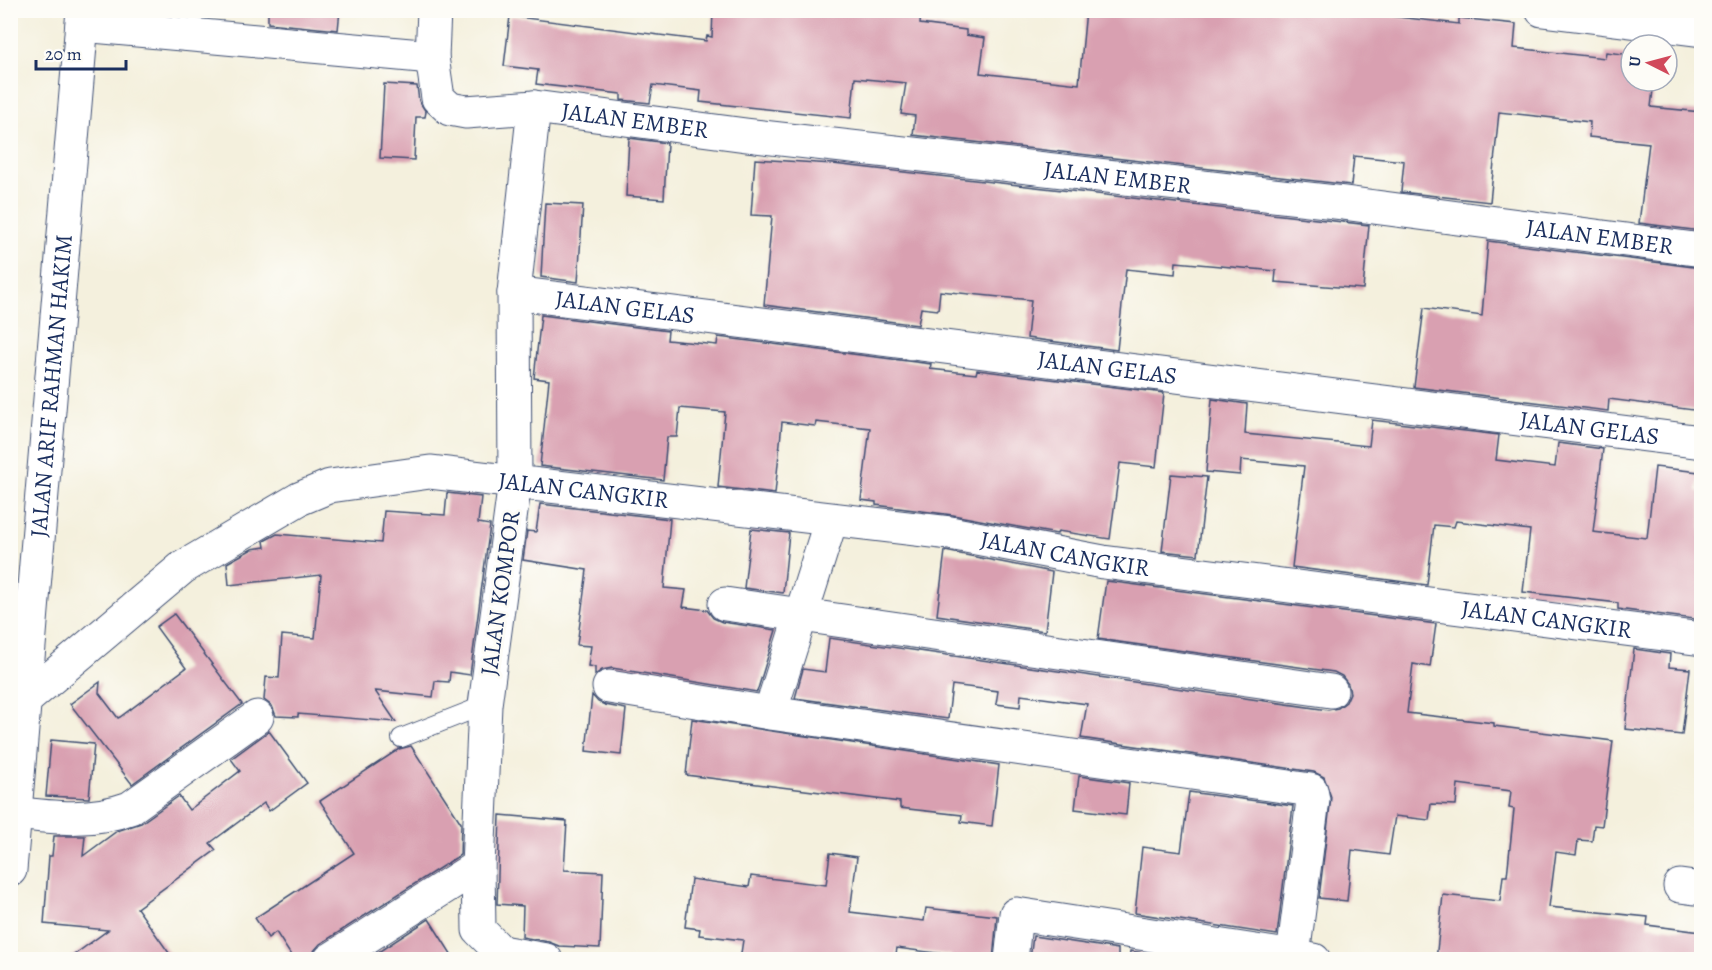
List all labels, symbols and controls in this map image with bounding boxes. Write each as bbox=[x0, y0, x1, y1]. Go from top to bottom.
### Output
scale bar bbox=[36, 33, 126, 71]
north arrow bbox=[1619, 33, 1679, 93]
text: 20 m bbox=[45, 42, 82, 66]
text: U bbox=[1624, 55, 1647, 68]
street label: JALAN EMBER bbox=[559, 95, 711, 146]
street label: JALAN EMBER bbox=[1042, 153, 1193, 202]
street label: JALAN EMBER bbox=[1524, 211, 1676, 262]
street label: JALAN ARIF RAHMAN HAKIM bbox=[22, 233, 80, 539]
street label: JALAN GELAS bbox=[554, 282, 697, 332]
street label: JALAN GELAS bbox=[1036, 343, 1179, 392]
street label: JALAN GELAS bbox=[1518, 403, 1661, 453]
street label: JALAN CANGKIR bbox=[497, 464, 671, 516]
street label: JALAN KOMPOR bbox=[473, 508, 527, 678]
street label: JALAN CANGKIR bbox=[978, 523, 1152, 584]
street label: JALAN CANGKIR bbox=[1460, 592, 1634, 646]

